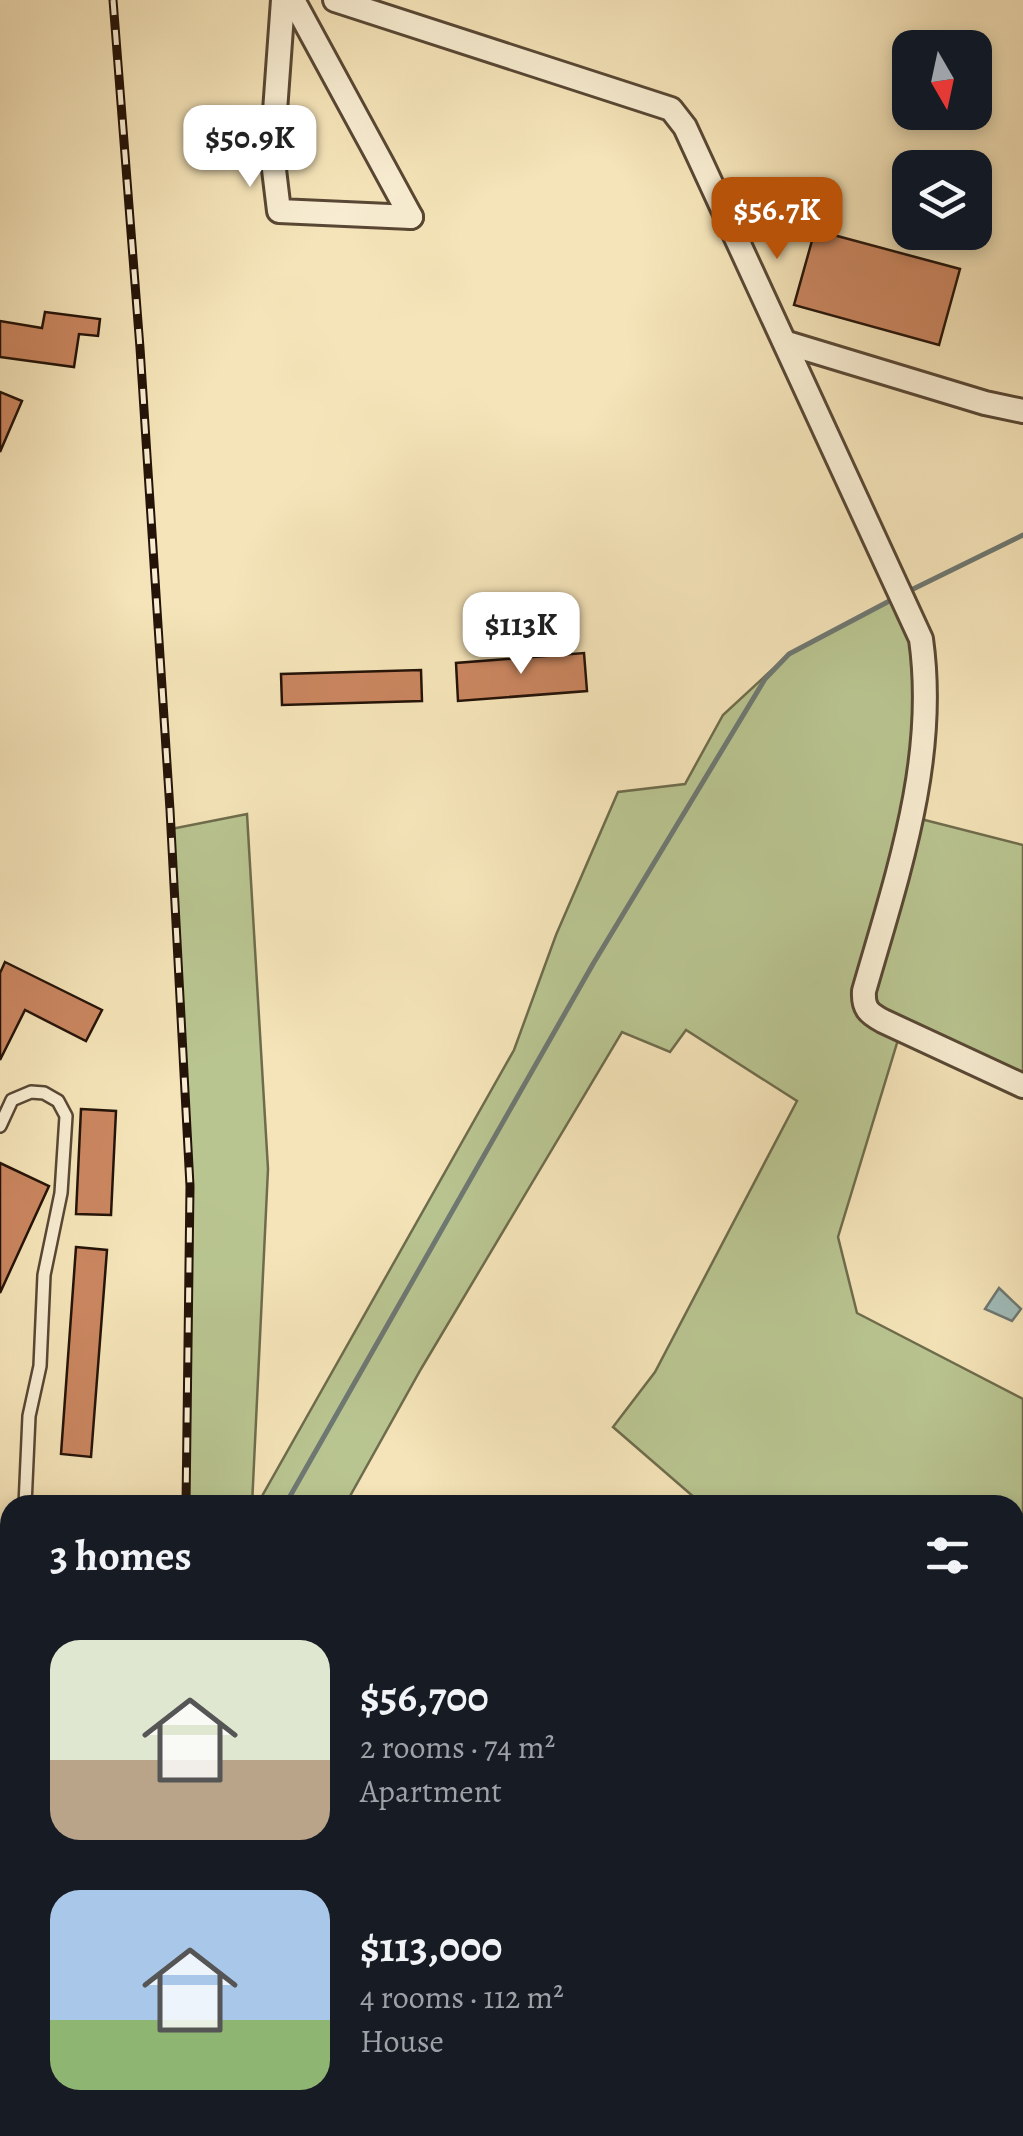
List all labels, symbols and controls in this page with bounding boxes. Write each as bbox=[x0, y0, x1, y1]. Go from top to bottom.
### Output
north arrow bbox=[892, 30, 992, 130]
map controls bbox=[892, 30, 992, 250]
pin: $50.9K bbox=[169, 105, 331, 190]
text: $50.9K bbox=[205, 115, 295, 159]
button: layers bbox=[892, 150, 992, 250]
pin: $56.7K bbox=[696, 177, 858, 262]
text: $56.7K bbox=[733, 187, 821, 231]
pin: $113K bbox=[451, 592, 591, 677]
text: $113K bbox=[485, 602, 557, 646]
text: 3 homes bbox=[50, 1527, 192, 1584]
icon: filters bbox=[920, 1528, 975, 1583]
text: $56,700 bbox=[360, 1668, 489, 1725]
icon: home bbox=[130, 1680, 250, 1800]
text: 2 rooms · 74 m² bbox=[360, 1725, 555, 1769]
text: Apartment bbox=[360, 1769, 502, 1813]
text: $113,000 bbox=[360, 1918, 502, 1975]
icon: home bbox=[130, 1930, 250, 2050]
text: 4 rooms · 112 m² bbox=[360, 1975, 564, 2019]
text: House bbox=[360, 2019, 444, 2063]

